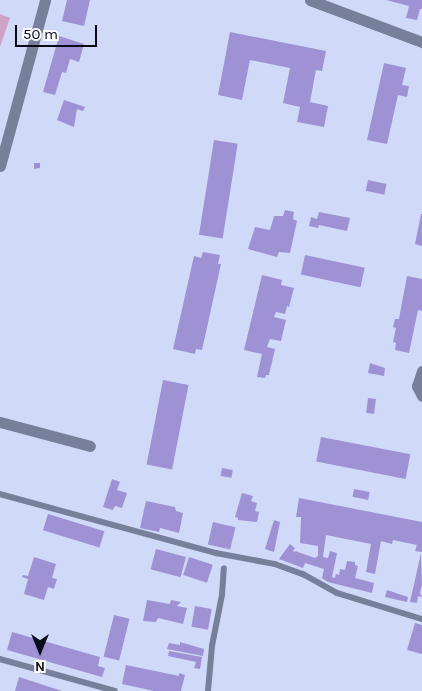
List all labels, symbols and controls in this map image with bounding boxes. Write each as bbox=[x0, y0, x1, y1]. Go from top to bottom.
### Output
scale bar bbox=[18, 15, 100, 47]
text: 50 m bbox=[23, 25, 58, 43]
north arrow bbox=[15, 626, 65, 676]
text: N bbox=[35, 658, 45, 675]

